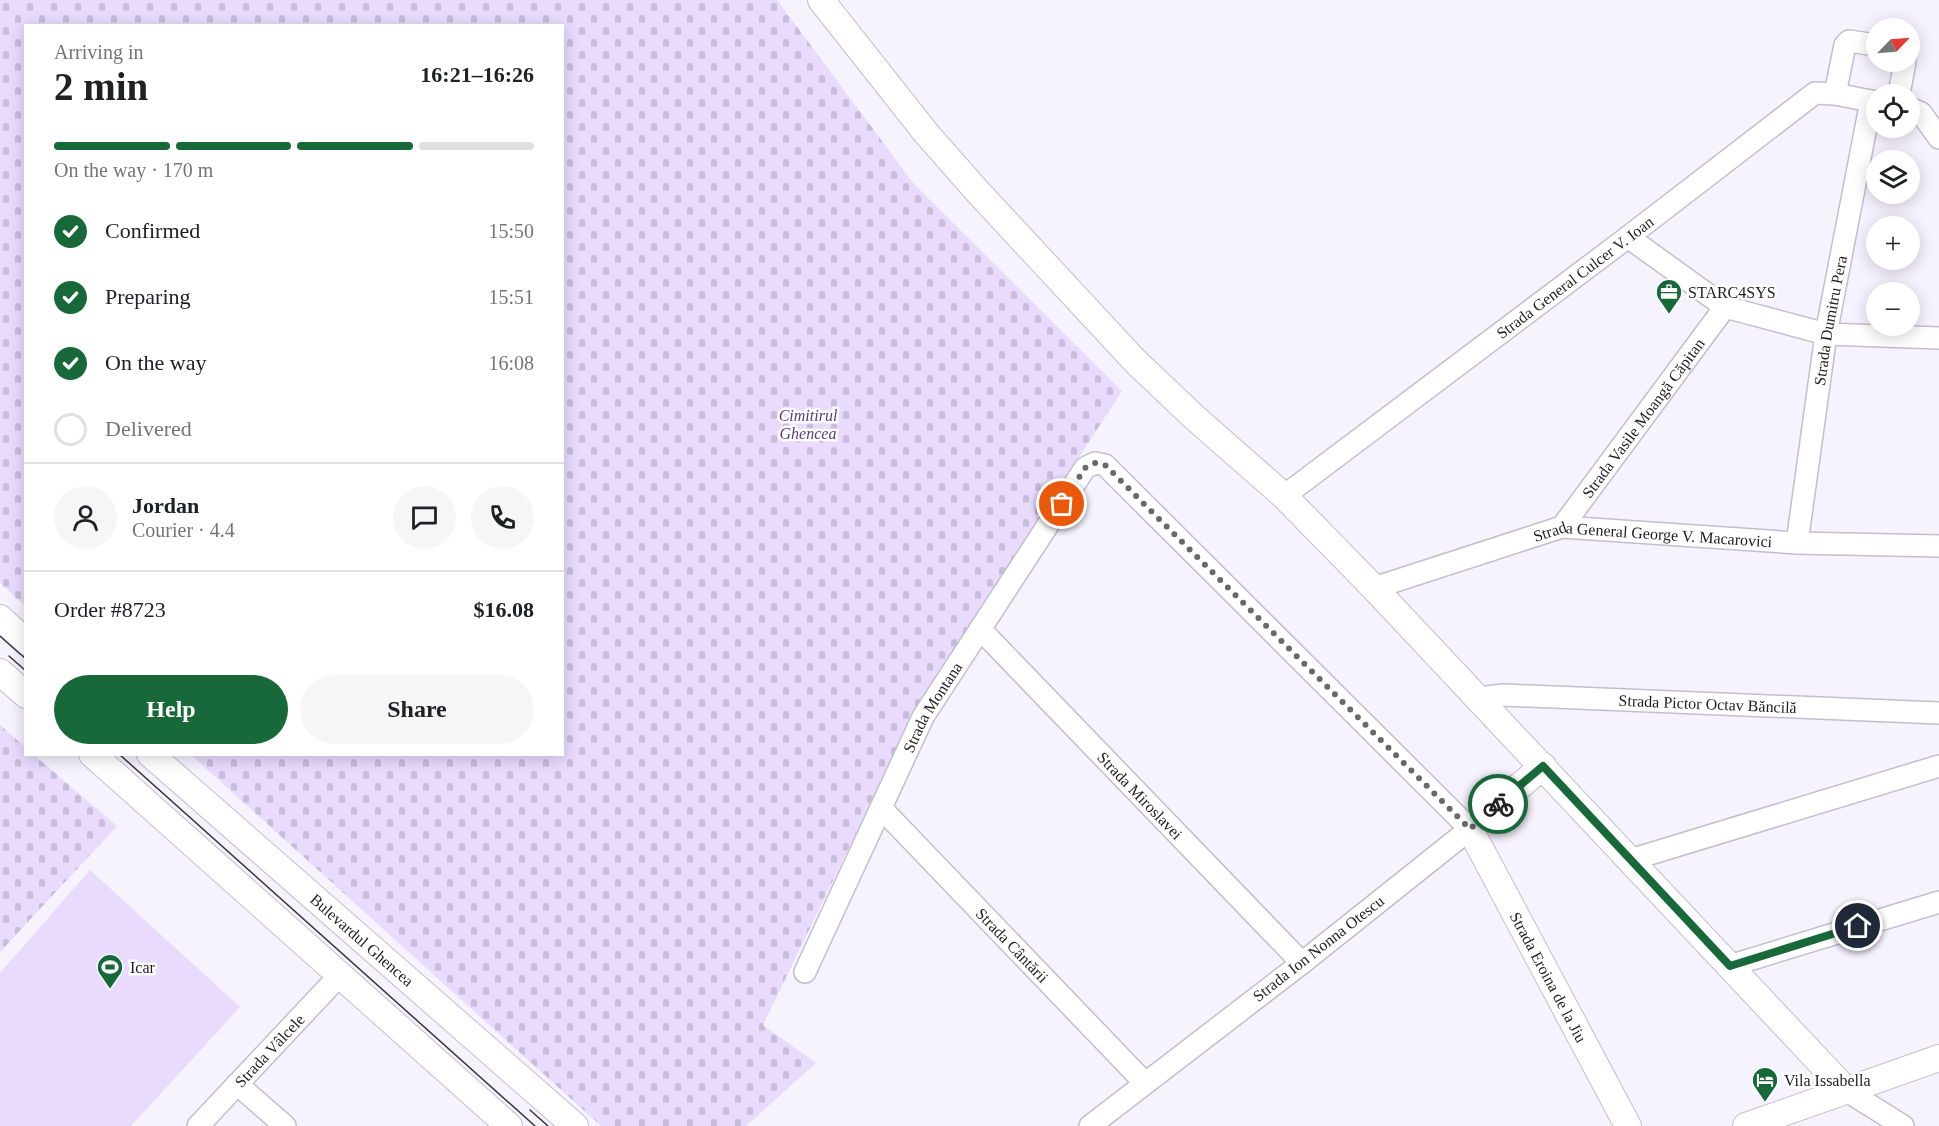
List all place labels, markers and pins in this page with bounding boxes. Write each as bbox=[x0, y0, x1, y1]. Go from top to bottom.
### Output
office icon: STARC4SYS bbox=[1654, 277, 1684, 315]
place label: STARC4SYS bbox=[1688, 284, 1776, 301]
pin bbox=[1036, 478, 1087, 529]
pin bbox=[1832, 900, 1883, 951]
sports icon: Icar bbox=[95, 952, 125, 990]
place label: Icar bbox=[130, 959, 156, 976]
hotel icon: Vila Issabella bbox=[1750, 1065, 1780, 1103]
place label: Vila Issabella bbox=[1784, 1072, 1871, 1089]

